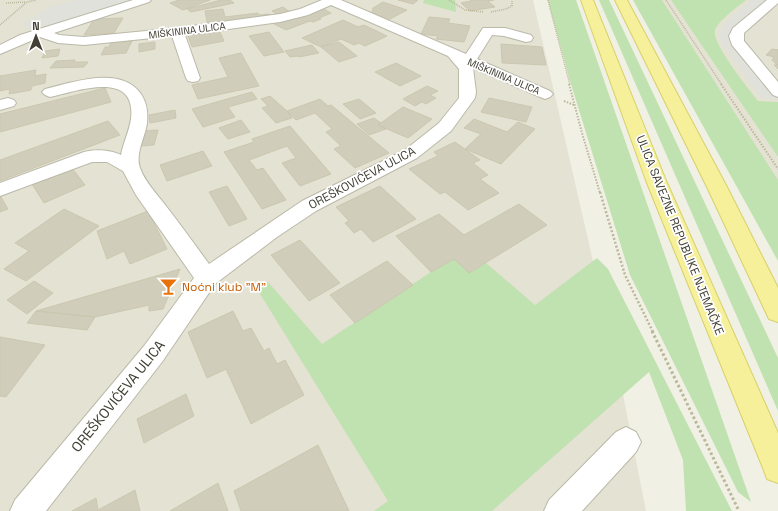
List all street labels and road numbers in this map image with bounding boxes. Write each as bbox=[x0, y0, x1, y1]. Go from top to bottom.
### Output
street label: MIŠKININA ULICA bbox=[148, 19, 227, 42]
street label: MIŠKININA ULICA bbox=[466, 55, 543, 98]
street label: ULICA SAVEZNE REPUBLIKE NJEMAČKE bbox=[632, 133, 728, 338]
street label: OREŠKOVIĆEVA ULICA bbox=[306, 143, 419, 213]
street label: OREŠKOVIĆEVA ULICA bbox=[67, 336, 169, 456]

